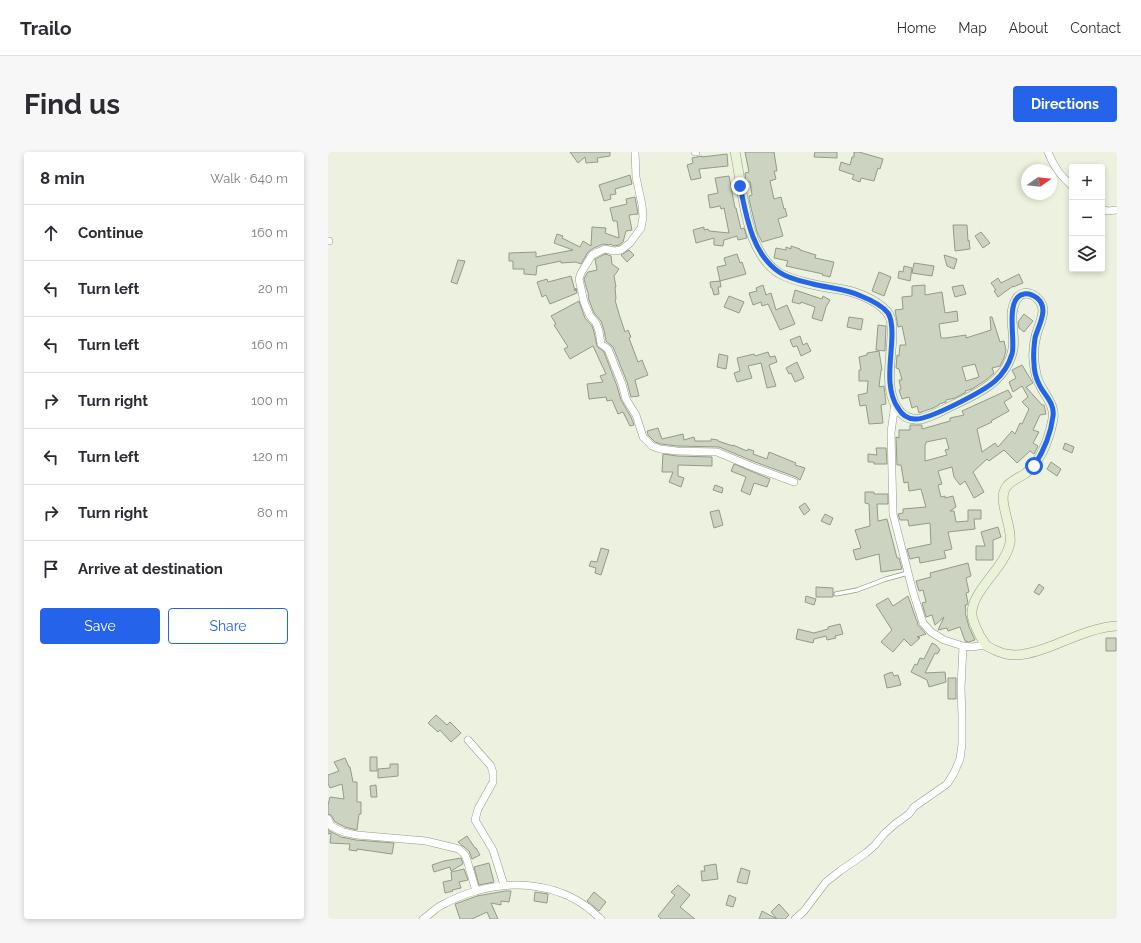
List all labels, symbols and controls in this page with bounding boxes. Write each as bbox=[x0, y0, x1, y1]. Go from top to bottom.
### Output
text: Trailo bbox=[20, 17, 71, 39]
text: Home bbox=[897, 20, 936, 36]
text: Map bbox=[958, 20, 987, 36]
text: About bbox=[1009, 20, 1048, 36]
text: Contact bbox=[1070, 20, 1121, 36]
button: Directions bbox=[1013, 86, 1117, 122]
text: Find us bbox=[24, 88, 120, 121]
north arrow bbox=[1021, 164, 1057, 200]
map controls bbox=[1069, 164, 1105, 272]
button: + bbox=[1069, 164, 1105, 200]
text: 8 min bbox=[40, 168, 85, 188]
text: Walk · 640 m bbox=[210, 171, 288, 186]
route end bbox=[731, 177, 749, 195]
button: − bbox=[1069, 200, 1105, 236]
icon: ahead bbox=[40, 222, 62, 244]
text: Continue bbox=[78, 224, 143, 242]
text: 160 m bbox=[251, 225, 288, 240]
button: layers bbox=[1069, 236, 1105, 272]
icon: left bbox=[40, 278, 62, 300]
text: Turn left bbox=[78, 280, 139, 298]
text: 20 m bbox=[258, 281, 288, 296]
icon: left bbox=[40, 334, 62, 356]
text: Turn left bbox=[78, 336, 139, 354]
text: 160 m bbox=[251, 337, 288, 352]
icon: right bbox=[40, 390, 62, 412]
text: Turn right bbox=[78, 392, 148, 410]
text: 100 m bbox=[251, 393, 288, 408]
icon: left bbox=[40, 446, 62, 468]
text: Turn left bbox=[78, 448, 139, 466]
text: 120 m bbox=[252, 449, 288, 464]
route start bbox=[1025, 457, 1043, 475]
icon: right bbox=[40, 502, 62, 524]
text: Turn right bbox=[78, 504, 148, 522]
text: 80 m bbox=[257, 505, 288, 520]
icon: arrive bbox=[40, 558, 62, 580]
text: Arrive at destination bbox=[78, 560, 223, 578]
button: Save bbox=[40, 608, 160, 644]
button: Share bbox=[168, 608, 288, 644]

